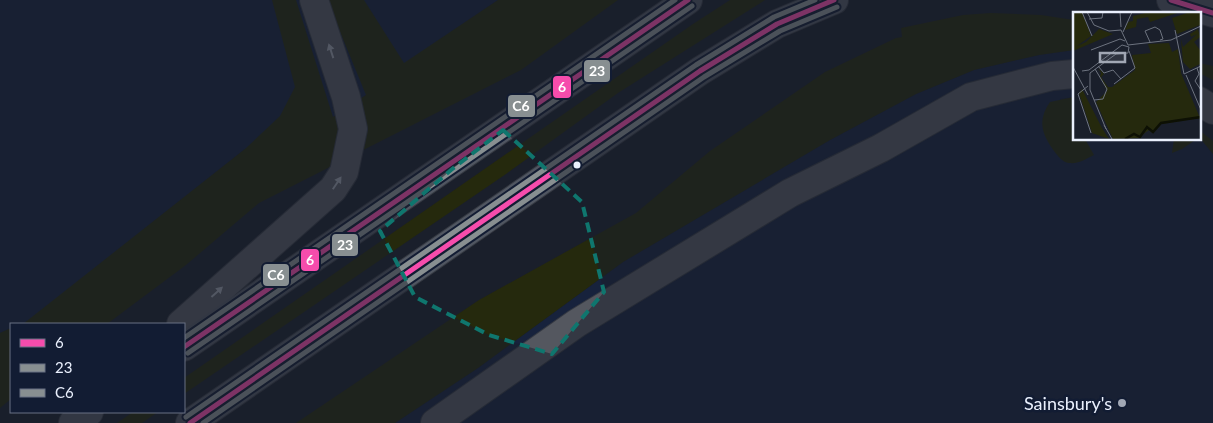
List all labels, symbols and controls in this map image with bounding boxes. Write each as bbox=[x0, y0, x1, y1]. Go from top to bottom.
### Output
inset map bbox=[1073, 12, 1200, 140]
one-way arrow bbox=[326, 43, 334, 58]
line badge: 23 bbox=[583, 59, 611, 83]
text: 23 bbox=[589, 62, 605, 79]
line badge: 6 bbox=[552, 75, 572, 99]
text: 6 bbox=[558, 78, 566, 95]
line badge: C6 bbox=[507, 94, 536, 118]
text: C6 bbox=[512, 97, 530, 114]
unlabelled marker bbox=[572, 160, 582, 170]
one-way arrow bbox=[332, 176, 342, 189]
line badge: 23 bbox=[331, 233, 359, 257]
text: 23 bbox=[337, 236, 353, 253]
line badge: 6 bbox=[300, 248, 320, 272]
text: 6 bbox=[306, 251, 314, 268]
line badge: C6 bbox=[262, 263, 290, 287]
text: C6 bbox=[267, 266, 285, 283]
one-way arrow bbox=[210, 286, 222, 298]
legend bbox=[10, 323, 185, 413]
text: 6 bbox=[55, 333, 64, 351]
text: 23 bbox=[55, 358, 72, 376]
text: C6 bbox=[55, 383, 74, 401]
place label: Sainsbury's bbox=[1024, 392, 1112, 414]
marker: Sainsbury's bbox=[1116, 397, 1128, 409]

